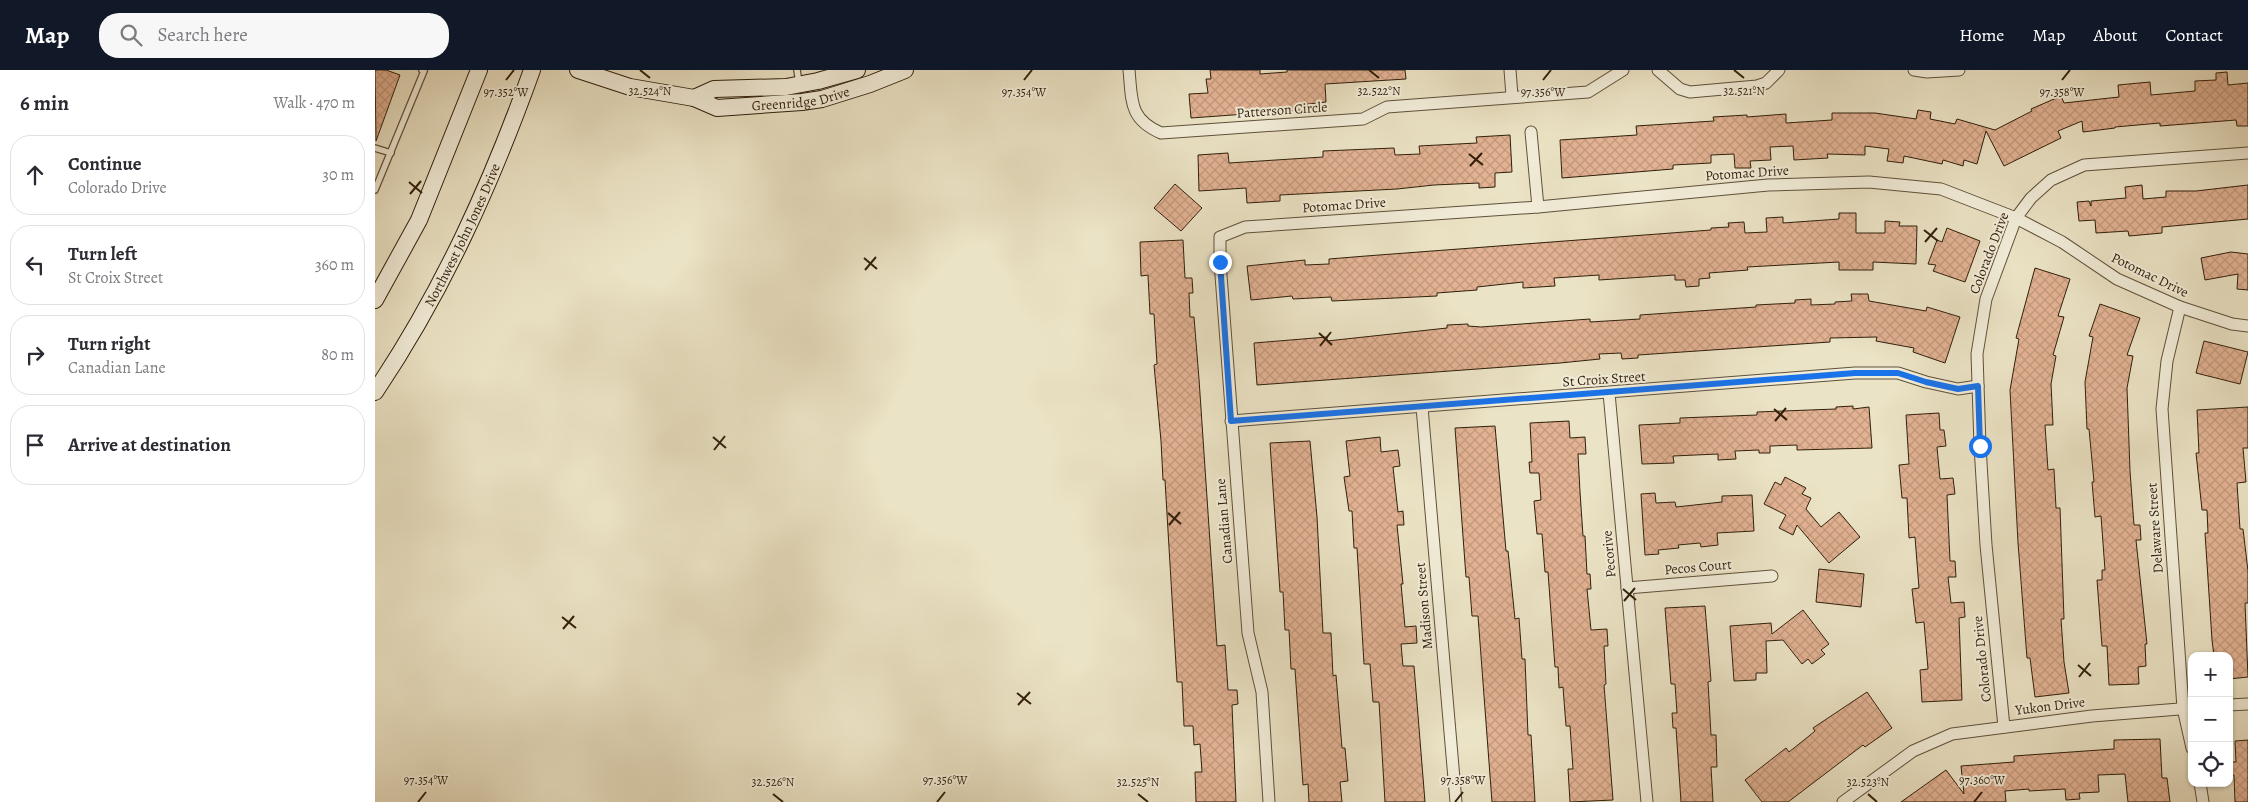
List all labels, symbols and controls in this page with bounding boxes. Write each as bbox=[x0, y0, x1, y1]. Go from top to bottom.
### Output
search box bbox=[99, 13, 449, 58]
text: Map bbox=[25, 19, 69, 51]
icon: search bbox=[117, 21, 145, 49]
text: Search here bbox=[157, 22, 248, 48]
text: Home bbox=[1959, 23, 2004, 47]
text: Map bbox=[2032, 23, 2065, 47]
text: About bbox=[2093, 23, 2137, 47]
text: Contact bbox=[2165, 23, 2223, 47]
street label: Greenridge Drive bbox=[751, 81, 852, 115]
text: 32.524°N bbox=[629, 83, 672, 99]
text: 32.522°N bbox=[1357, 83, 1401, 99]
text: 32.521°N bbox=[1723, 83, 1765, 99]
text: 97.352°W bbox=[484, 84, 529, 100]
text: 97.354°W bbox=[1002, 84, 1047, 100]
text: 97.356°W bbox=[1521, 84, 1566, 100]
text: 97.358°W bbox=[2040, 84, 2085, 100]
text: 6 min bbox=[20, 89, 69, 117]
text: Walk · 470 m bbox=[274, 92, 355, 114]
street label: Patterson Circle bbox=[1236, 97, 1328, 123]
text: Continue bbox=[68, 151, 142, 177]
street label: Northwest John Jones Drive bbox=[420, 160, 504, 310]
icon: ahead bbox=[21, 161, 49, 189]
street label: Potomac Drive bbox=[1704, 161, 1790, 185]
text: 30 m bbox=[322, 164, 354, 186]
text: Colorado Drive bbox=[68, 177, 167, 199]
street label: Potomac Drive bbox=[1301, 193, 1387, 217]
street label: Colorado Drive bbox=[1965, 209, 2013, 297]
text: Turn left bbox=[68, 241, 137, 267]
street label: Potomac Drive bbox=[2108, 248, 2192, 302]
icon: left bbox=[21, 251, 49, 279]
route end bbox=[1209, 251, 1232, 274]
text: 360 m bbox=[315, 254, 354, 276]
text: St Croix Street bbox=[68, 267, 163, 289]
text: Turn right bbox=[68, 331, 150, 357]
icon: right bbox=[21, 341, 49, 369]
text: 80 m bbox=[321, 344, 354, 366]
text: Canadian Lane bbox=[68, 357, 166, 379]
street label: St Croix Street bbox=[1562, 367, 1647, 391]
icon: arrive bbox=[21, 431, 49, 459]
text: Arrive at destination bbox=[68, 432, 231, 458]
route start bbox=[1969, 435, 1992, 458]
street label: Canadian Lane bbox=[1211, 478, 1237, 564]
street label: Delaware Street bbox=[2142, 482, 2168, 574]
street label: Pecorive bbox=[1597, 529, 1621, 579]
street label: Pecos Court bbox=[1664, 555, 1733, 579]
street label: Madison Street bbox=[1411, 561, 1437, 650]
street label: Colorado Drive bbox=[1968, 615, 1996, 703]
map controls bbox=[2188, 652, 2233, 787]
button: + bbox=[2188, 652, 2233, 697]
street label: Yukon Drive bbox=[2013, 692, 2086, 720]
button: − bbox=[2188, 697, 2233, 742]
button: locate bbox=[2188, 742, 2233, 787]
text: 97.354°W bbox=[404, 772, 449, 788]
text: 97.356°W bbox=[923, 772, 968, 788]
text: 97.358°W bbox=[1441, 772, 1486, 788]
text: 97.360°W bbox=[1959, 772, 2006, 788]
text: 32.526°N bbox=[751, 774, 795, 790]
text: 32.525°N bbox=[1117, 774, 1160, 790]
text: 32.523°N bbox=[1847, 774, 1890, 790]

